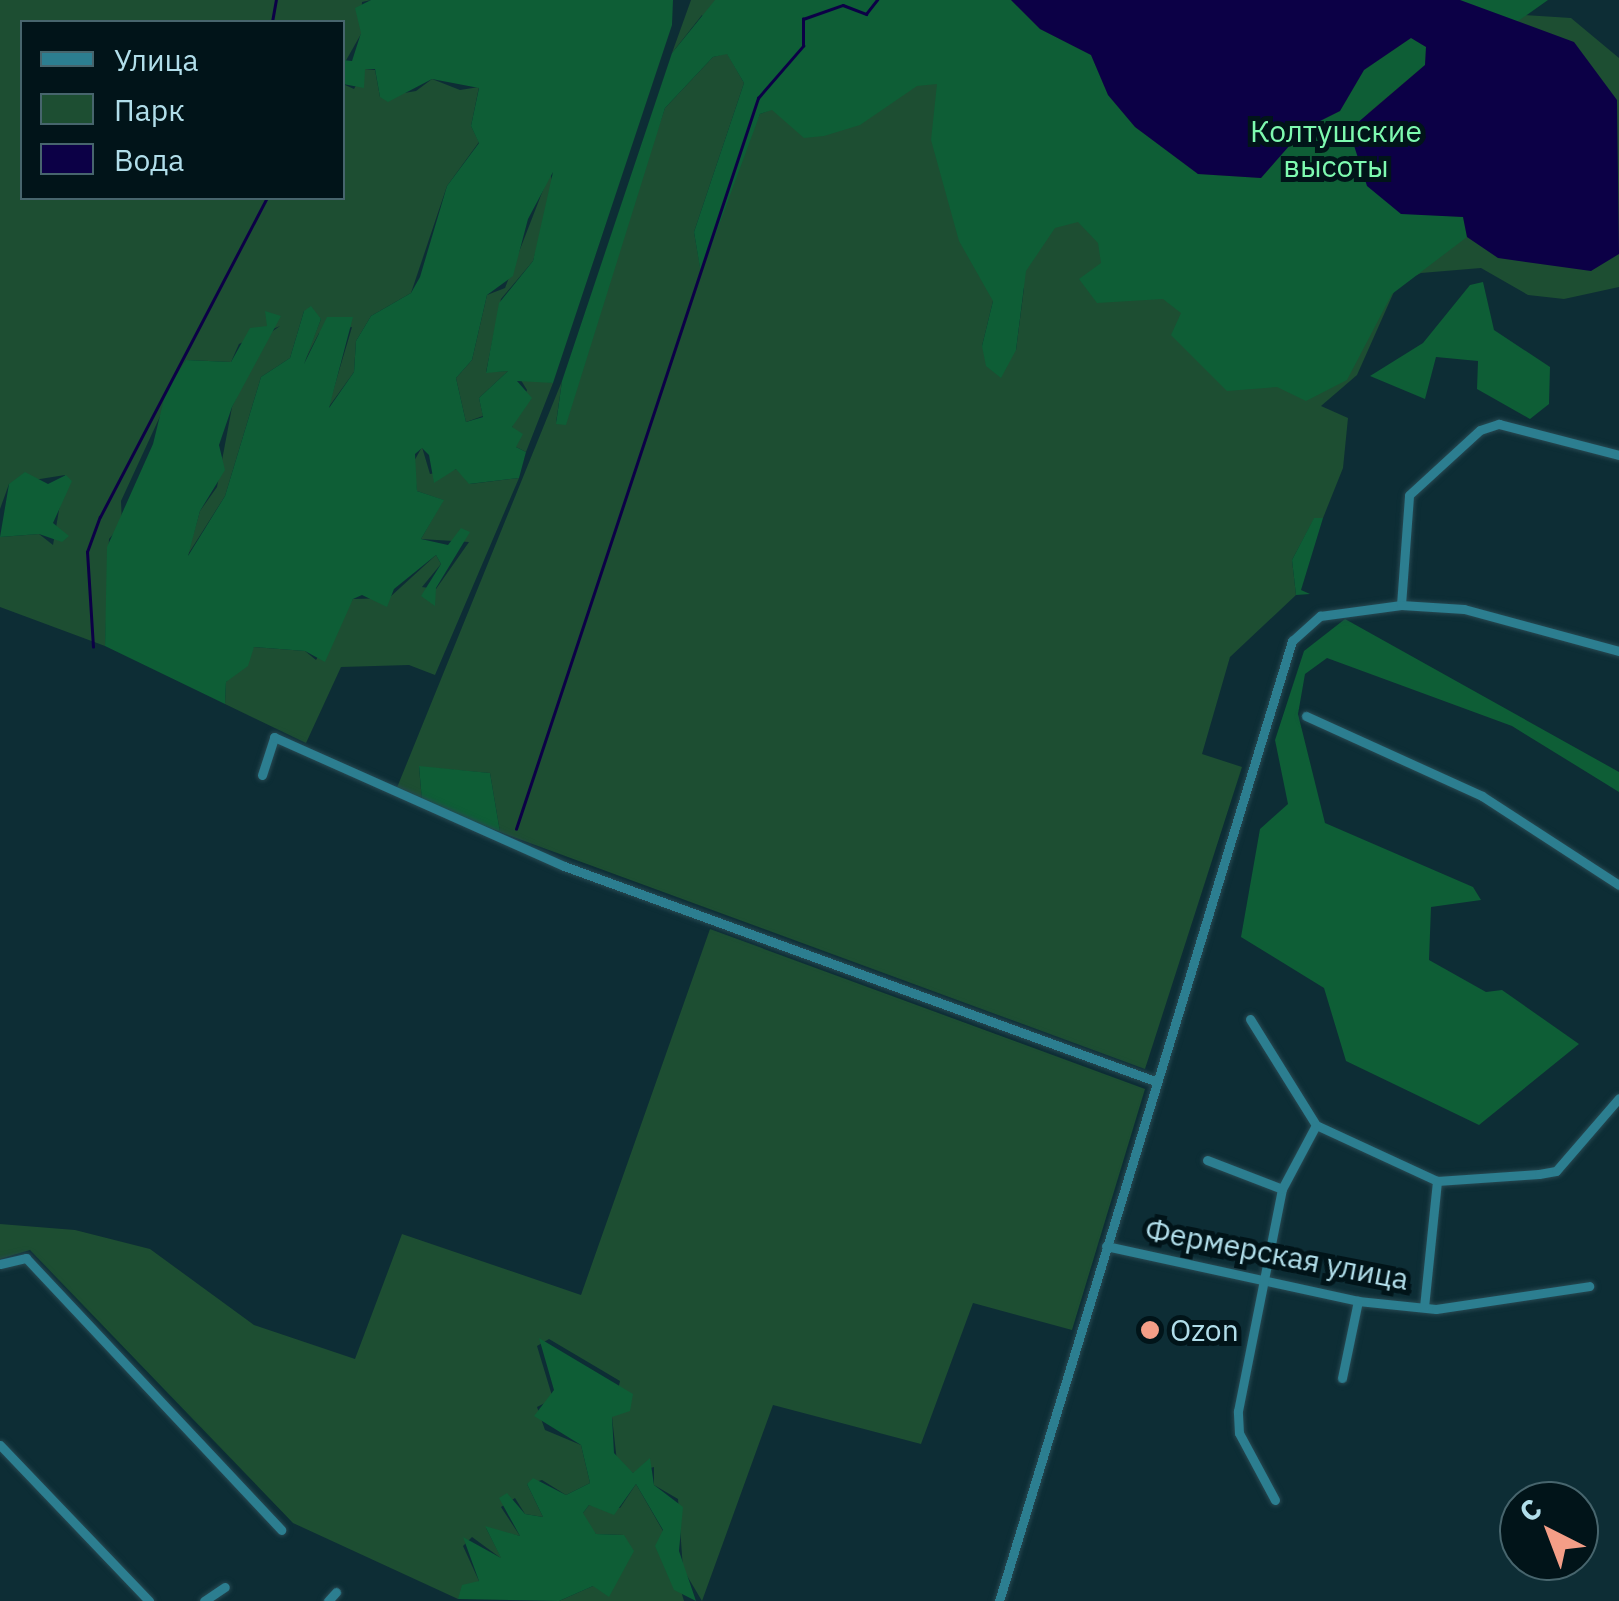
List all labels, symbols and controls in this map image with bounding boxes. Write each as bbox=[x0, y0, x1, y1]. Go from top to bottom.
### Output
legend bbox=[20, 20, 345, 200]
text: Улица bbox=[114, 40, 199, 79]
text: Парк bbox=[114, 90, 185, 129]
park label: Колтушские высоты bbox=[1250, 113, 1422, 184]
text: Вода bbox=[114, 140, 184, 179]
street label: Фермерская улица bbox=[1142, 1211, 1412, 1297]
place label: Ozon bbox=[1170, 1312, 1239, 1348]
marker: Ozon bbox=[1139, 1319, 1161, 1341]
north arrow bbox=[1499, 1481, 1599, 1581]
text: С bbox=[1511, 1490, 1549, 1530]

